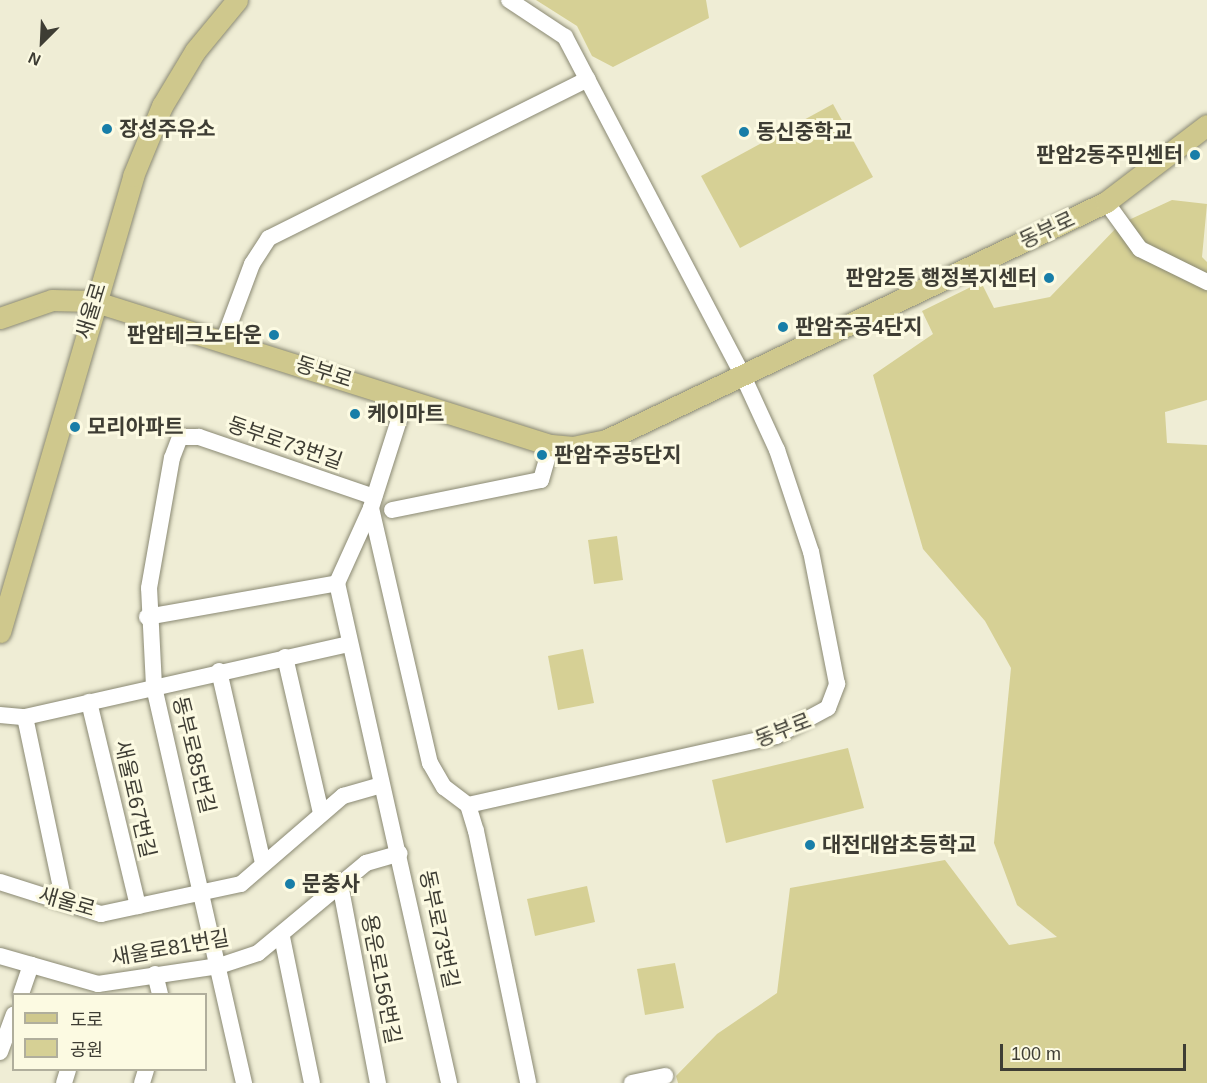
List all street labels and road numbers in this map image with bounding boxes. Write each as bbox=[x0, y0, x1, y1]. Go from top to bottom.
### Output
street label: 동부로 bbox=[1015, 206, 1079, 254]
street label: 새울로 bbox=[70, 280, 112, 342]
street label: 동부로 bbox=[293, 351, 355, 393]
street label: 동부로73번길 bbox=[224, 412, 346, 474]
street label: 동부로85번길 bbox=[167, 694, 221, 816]
street label: 동부로 bbox=[751, 708, 815, 752]
street label: 새울로67번길 bbox=[109, 738, 161, 860]
street label: 동부로73번길 bbox=[414, 868, 464, 990]
street label: 새울로 bbox=[36, 882, 98, 922]
street label: 용운로156번길 bbox=[356, 912, 406, 1046]
street label: 새울로81번길 bbox=[109, 925, 231, 971]

